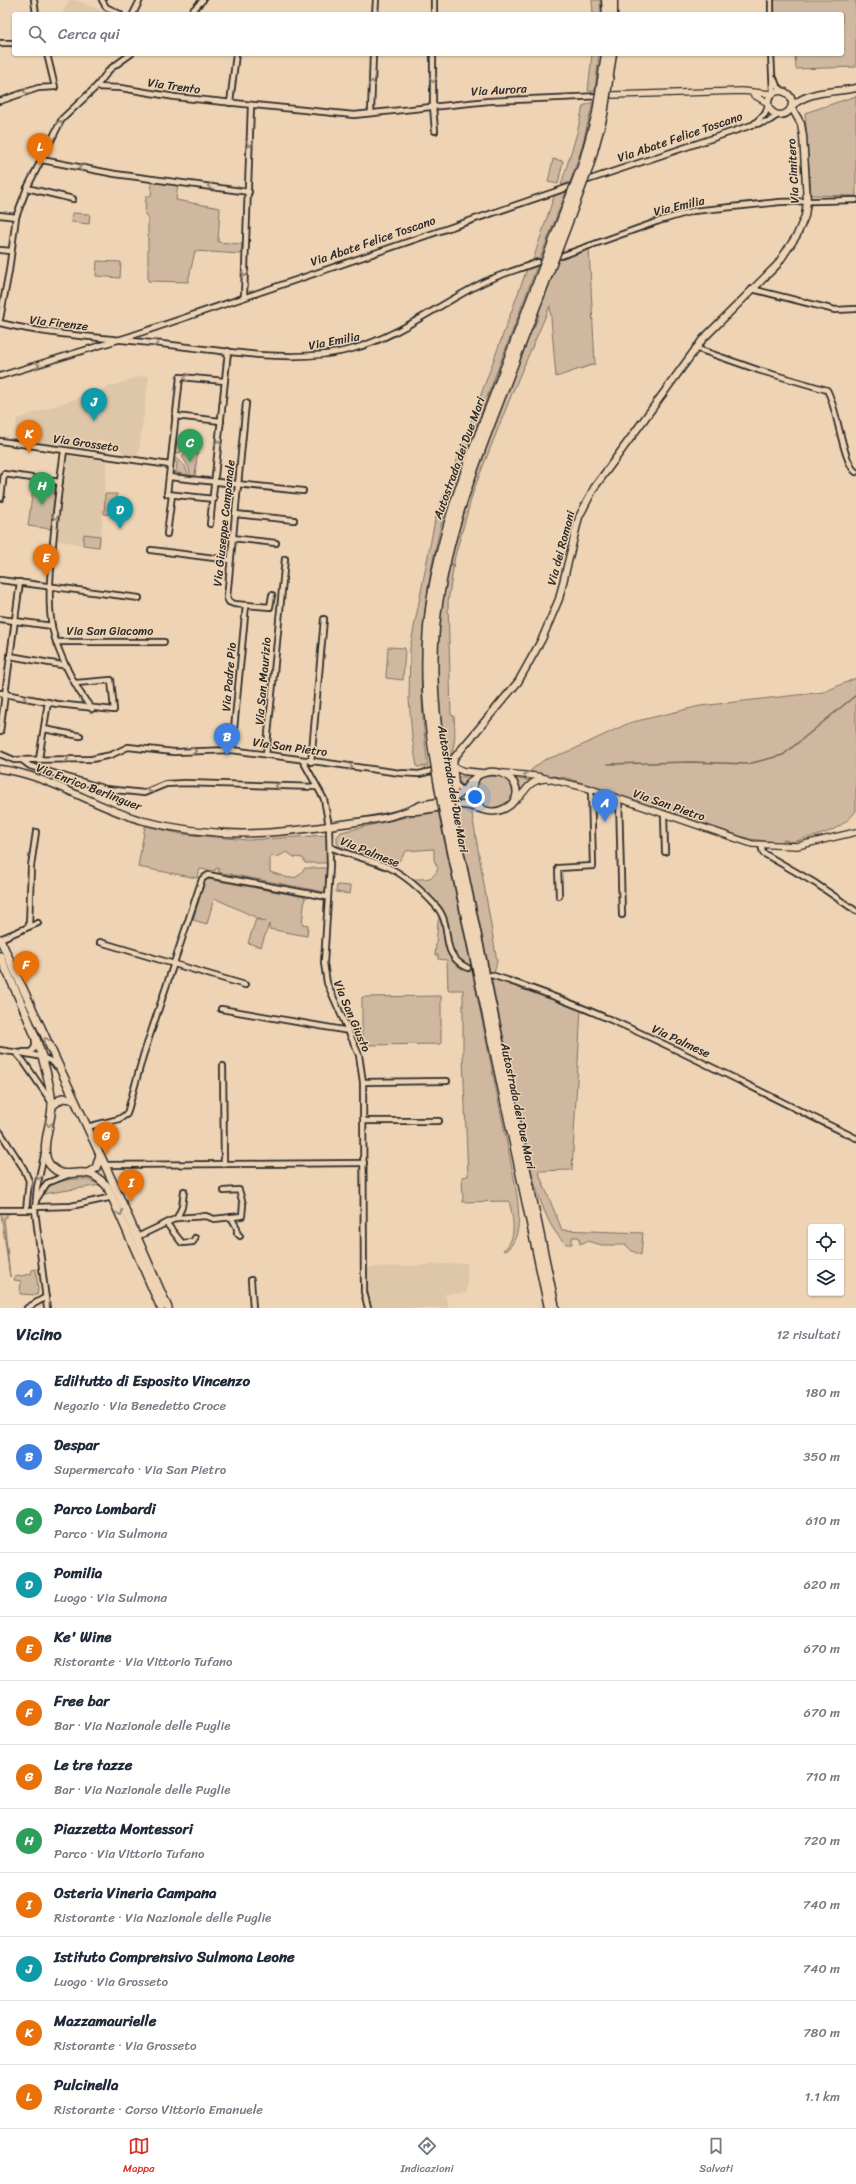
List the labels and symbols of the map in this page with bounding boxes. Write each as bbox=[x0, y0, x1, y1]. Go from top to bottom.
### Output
street label: Via Trento bbox=[146, 71, 202, 101]
one-way arrow bbox=[429, 77, 437, 83]
street label: Via Aurora bbox=[471, 78, 528, 102]
one-way arrow bbox=[368, 80, 376, 86]
one-way arrow bbox=[23, 87, 29, 95]
street label: Via Abate Felice Toscano bbox=[614, 105, 746, 169]
one-way arrow bbox=[55, 120, 63, 127]
pin: L bbox=[27, 133, 53, 166]
street label: Via Cimitero bbox=[780, 138, 806, 204]
one-way arrow bbox=[246, 141, 254, 147]
one-way arrow bbox=[78, 164, 85, 172]
one-way arrow bbox=[207, 182, 213, 191]
street label: Via Emilia bbox=[651, 189, 708, 223]
street label: Via Abate Felice Toscano bbox=[307, 209, 439, 273]
one-way arrow bbox=[241, 271, 250, 277]
street label: Via Firenze bbox=[28, 308, 90, 338]
street label: Via Emilia bbox=[307, 325, 362, 357]
one-way arrow bbox=[153, 339, 159, 348]
one-way arrow bbox=[34, 361, 41, 370]
one-way arrow bbox=[183, 374, 190, 383]
pin: J bbox=[81, 388, 107, 421]
street label: Autostrada dei Due Mari bbox=[426, 393, 492, 523]
pin: K bbox=[16, 420, 42, 453]
street label: Via Grosseto bbox=[52, 428, 120, 458]
pin: C bbox=[177, 429, 203, 462]
one-way arrow bbox=[214, 440, 223, 446]
street label: Via Giuseppe Campanale bbox=[206, 459, 242, 587]
pin: H bbox=[29, 472, 55, 505]
pin: D bbox=[107, 496, 133, 529]
street label: Via dei Romani bbox=[540, 508, 582, 588]
one-way arrow bbox=[51, 514, 60, 520]
pin: E bbox=[33, 544, 59, 577]
street label: Via San Giacomo bbox=[67, 620, 153, 642]
street label: Via San Maurizio bbox=[248, 636, 278, 726]
street label: Via Padre Pio bbox=[215, 641, 243, 712]
one-way arrow bbox=[23, 695, 29, 703]
pin: B bbox=[214, 723, 240, 756]
street label: Autostrada dei Due Mari bbox=[431, 723, 475, 855]
street label: Via San Pietro bbox=[251, 731, 329, 763]
one-way arrow bbox=[191, 747, 197, 755]
one-way arrow bbox=[63, 755, 69, 763]
street label: Via Enrico Berlinguer bbox=[33, 757, 146, 818]
one-way arrow bbox=[347, 762, 353, 771]
one-way arrow bbox=[523, 771, 529, 780]
one-way arrow bbox=[275, 781, 281, 790]
street label: Via San Pietro bbox=[630, 782, 708, 828]
one-way arrow bbox=[146, 785, 154, 793]
your location bbox=[465, 787, 485, 807]
pin: A bbox=[592, 789, 618, 822]
street label: Via Palmese bbox=[337, 830, 403, 874]
pin: F bbox=[13, 951, 39, 984]
street label: Via San Giusto bbox=[327, 977, 377, 1055]
street label: Via Palmese bbox=[648, 1018, 714, 1064]
one-way arrow bbox=[43, 1037, 51, 1044]
street label: Autostrada dei Due Mari bbox=[494, 1040, 542, 1172]
one-way arrow bbox=[45, 1121, 54, 1127]
pin: G bbox=[93, 1122, 119, 1155]
pin: I bbox=[118, 1169, 144, 1202]
one-way arrow bbox=[36, 1174, 44, 1180]
one-way arrow bbox=[115, 1210, 123, 1217]

